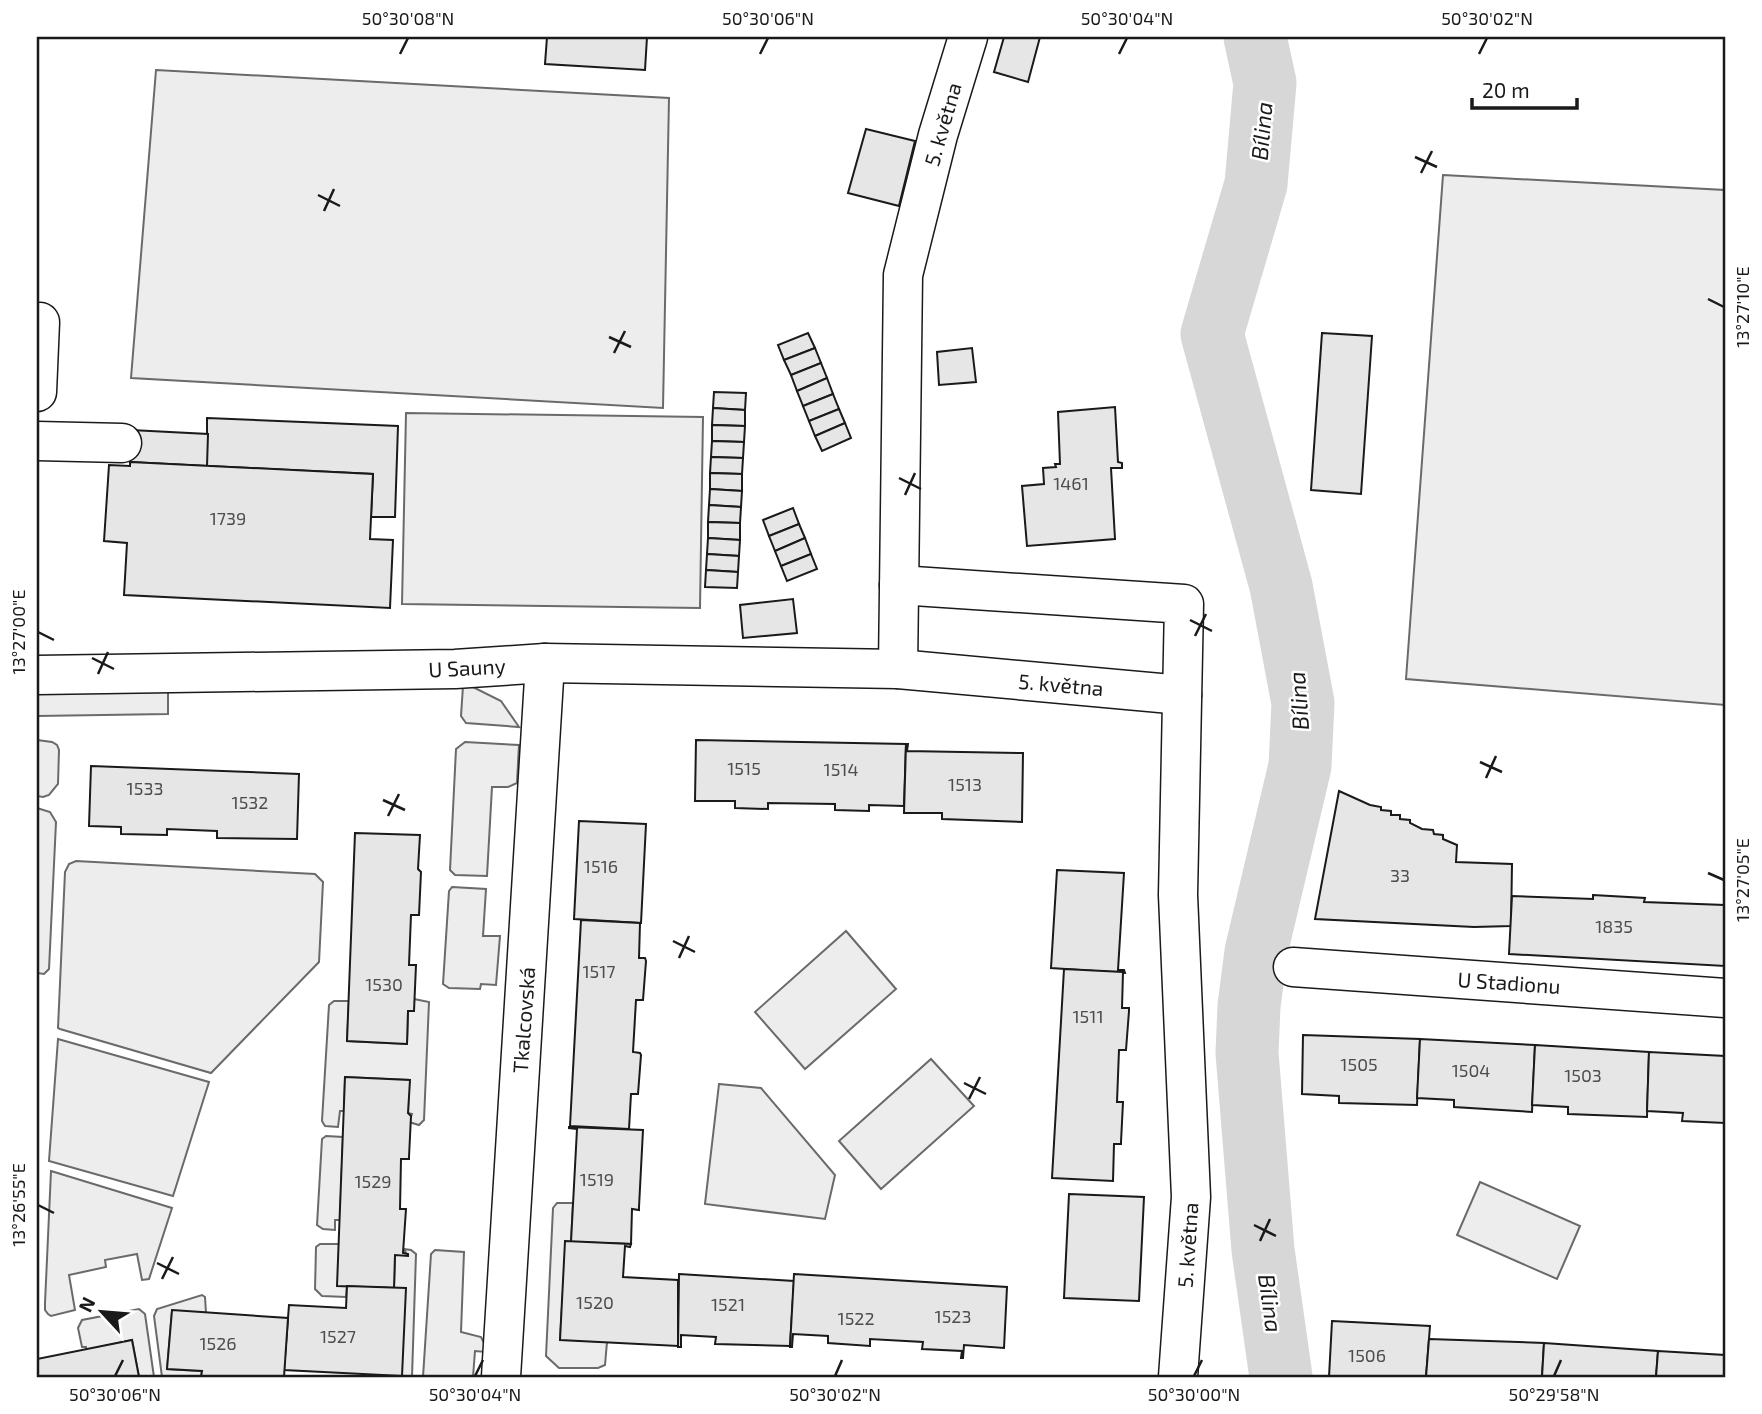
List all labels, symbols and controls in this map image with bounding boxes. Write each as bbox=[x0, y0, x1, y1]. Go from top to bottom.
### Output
text: 50°30'08"N bbox=[362, 7, 454, 29]
text: 50°30'06"N bbox=[722, 7, 814, 29]
text: 50°30'04"N bbox=[1081, 7, 1173, 29]
text: 50°30'02"N bbox=[1441, 7, 1533, 29]
scale bar bbox=[1472, 66, 1576, 110]
text: 20 m bbox=[1482, 77, 1530, 102]
street label: 5. května bbox=[918, 79, 966, 169]
water label: Bílina bbox=[1244, 101, 1278, 161]
text: 13°27'10"E bbox=[1731, 266, 1753, 348]
house number: 1461 bbox=[1053, 472, 1089, 494]
house number: 1739 bbox=[210, 507, 246, 529]
text: 13°27'00"E bbox=[7, 590, 29, 674]
street label: U Sauny bbox=[428, 652, 506, 682]
street label: 5. května bbox=[1017, 668, 1105, 700]
water label: Bílina bbox=[1282, 671, 1314, 731]
house number: 1515 bbox=[727, 757, 761, 779]
house number: 1514 bbox=[823, 758, 859, 780]
house number: 1513 bbox=[948, 773, 982, 795]
house number: 1533 bbox=[127, 777, 163, 799]
house number: 1532 bbox=[232, 791, 268, 813]
text: 13°27'05"E bbox=[1731, 838, 1753, 922]
house number: 1516 bbox=[584, 855, 618, 877]
house number: 33 bbox=[1390, 864, 1410, 886]
house number: 1835 bbox=[1595, 915, 1633, 937]
house number: 1517 bbox=[582, 960, 616, 982]
street label: Tkalcovská bbox=[507, 966, 539, 1074]
street label: U Stadionu bbox=[1457, 966, 1561, 998]
house number: 1530 bbox=[365, 973, 403, 995]
house number: 1511 bbox=[1072, 1005, 1104, 1027]
house number: 1505 bbox=[1340, 1053, 1378, 1075]
house number: 1504 bbox=[1452, 1059, 1490, 1081]
house number: 1503 bbox=[1564, 1064, 1602, 1086]
text: 13°26'55"E bbox=[7, 1163, 29, 1247]
house number: 1519 bbox=[580, 1168, 614, 1190]
house number: 1529 bbox=[354, 1170, 392, 1192]
street label: 5. května bbox=[1172, 1202, 1202, 1288]
water label: Bílina bbox=[1253, 1272, 1289, 1334]
north arrow bbox=[66, 1278, 136, 1348]
house number: 1520 bbox=[576, 1291, 614, 1313]
text: N bbox=[73, 1293, 100, 1316]
house number: 1521 bbox=[711, 1293, 745, 1315]
house number: 1523 bbox=[935, 1305, 971, 1327]
house number: 1522 bbox=[837, 1307, 875, 1329]
house number: 1527 bbox=[320, 1325, 356, 1347]
house number: 1526 bbox=[199, 1332, 237, 1354]
house number: 1506 bbox=[1348, 1344, 1386, 1366]
text: 50°30'06"N bbox=[69, 1383, 161, 1405]
text: 50°30'04"N bbox=[429, 1383, 521, 1405]
text: 50°30'02"N bbox=[789, 1383, 881, 1405]
text: 50°30'00"N bbox=[1148, 1383, 1240, 1405]
text: 50°29'58"N bbox=[1509, 1383, 1599, 1405]

